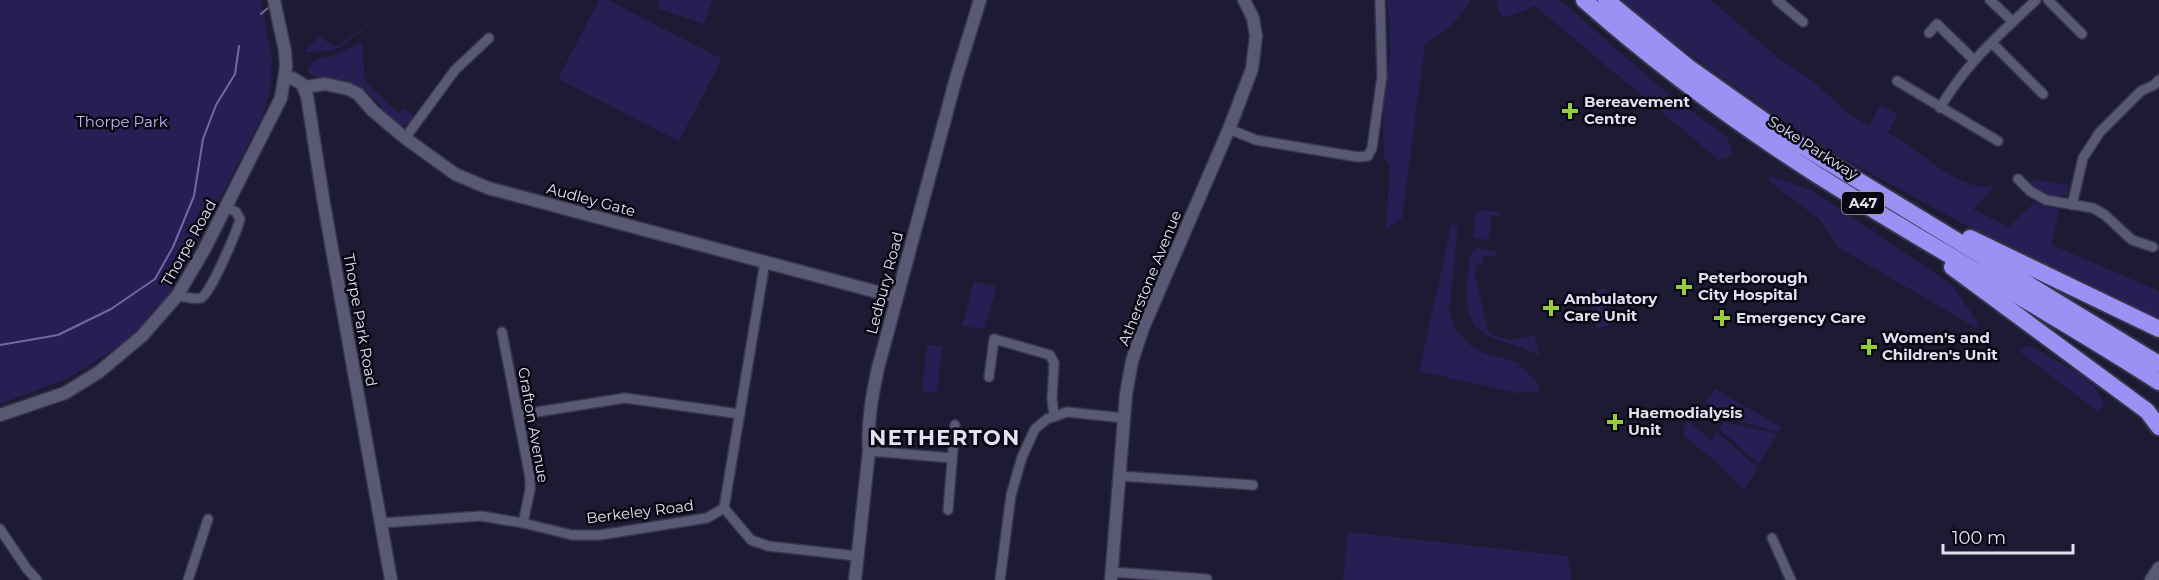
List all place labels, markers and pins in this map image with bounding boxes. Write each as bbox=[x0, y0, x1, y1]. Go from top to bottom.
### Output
place label: Bereavement Centre bbox=[1584, 92, 1690, 128]
marker: Bereavement Centre bbox=[1561, 102, 1579, 120]
place label: Peterborough City Hospital bbox=[1698, 268, 1808, 304]
marker: Peterborough City Hospital bbox=[1675, 278, 1693, 296]
place label: Ambulatory Care Unit bbox=[1563, 289, 1658, 325]
marker: Ambulatory Care Unit bbox=[1542, 299, 1560, 317]
place label: Emergency Care bbox=[1736, 308, 1866, 327]
marker: Emergency Care bbox=[1713, 309, 1731, 327]
place label: Women's and Children's Unit bbox=[1882, 328, 1998, 364]
marker: Women's and Children's Unit bbox=[1860, 338, 1878, 356]
place label: Haemodialysis Unit bbox=[1628, 403, 1743, 439]
marker: Haemodialysis Unit bbox=[1606, 413, 1624, 431]

